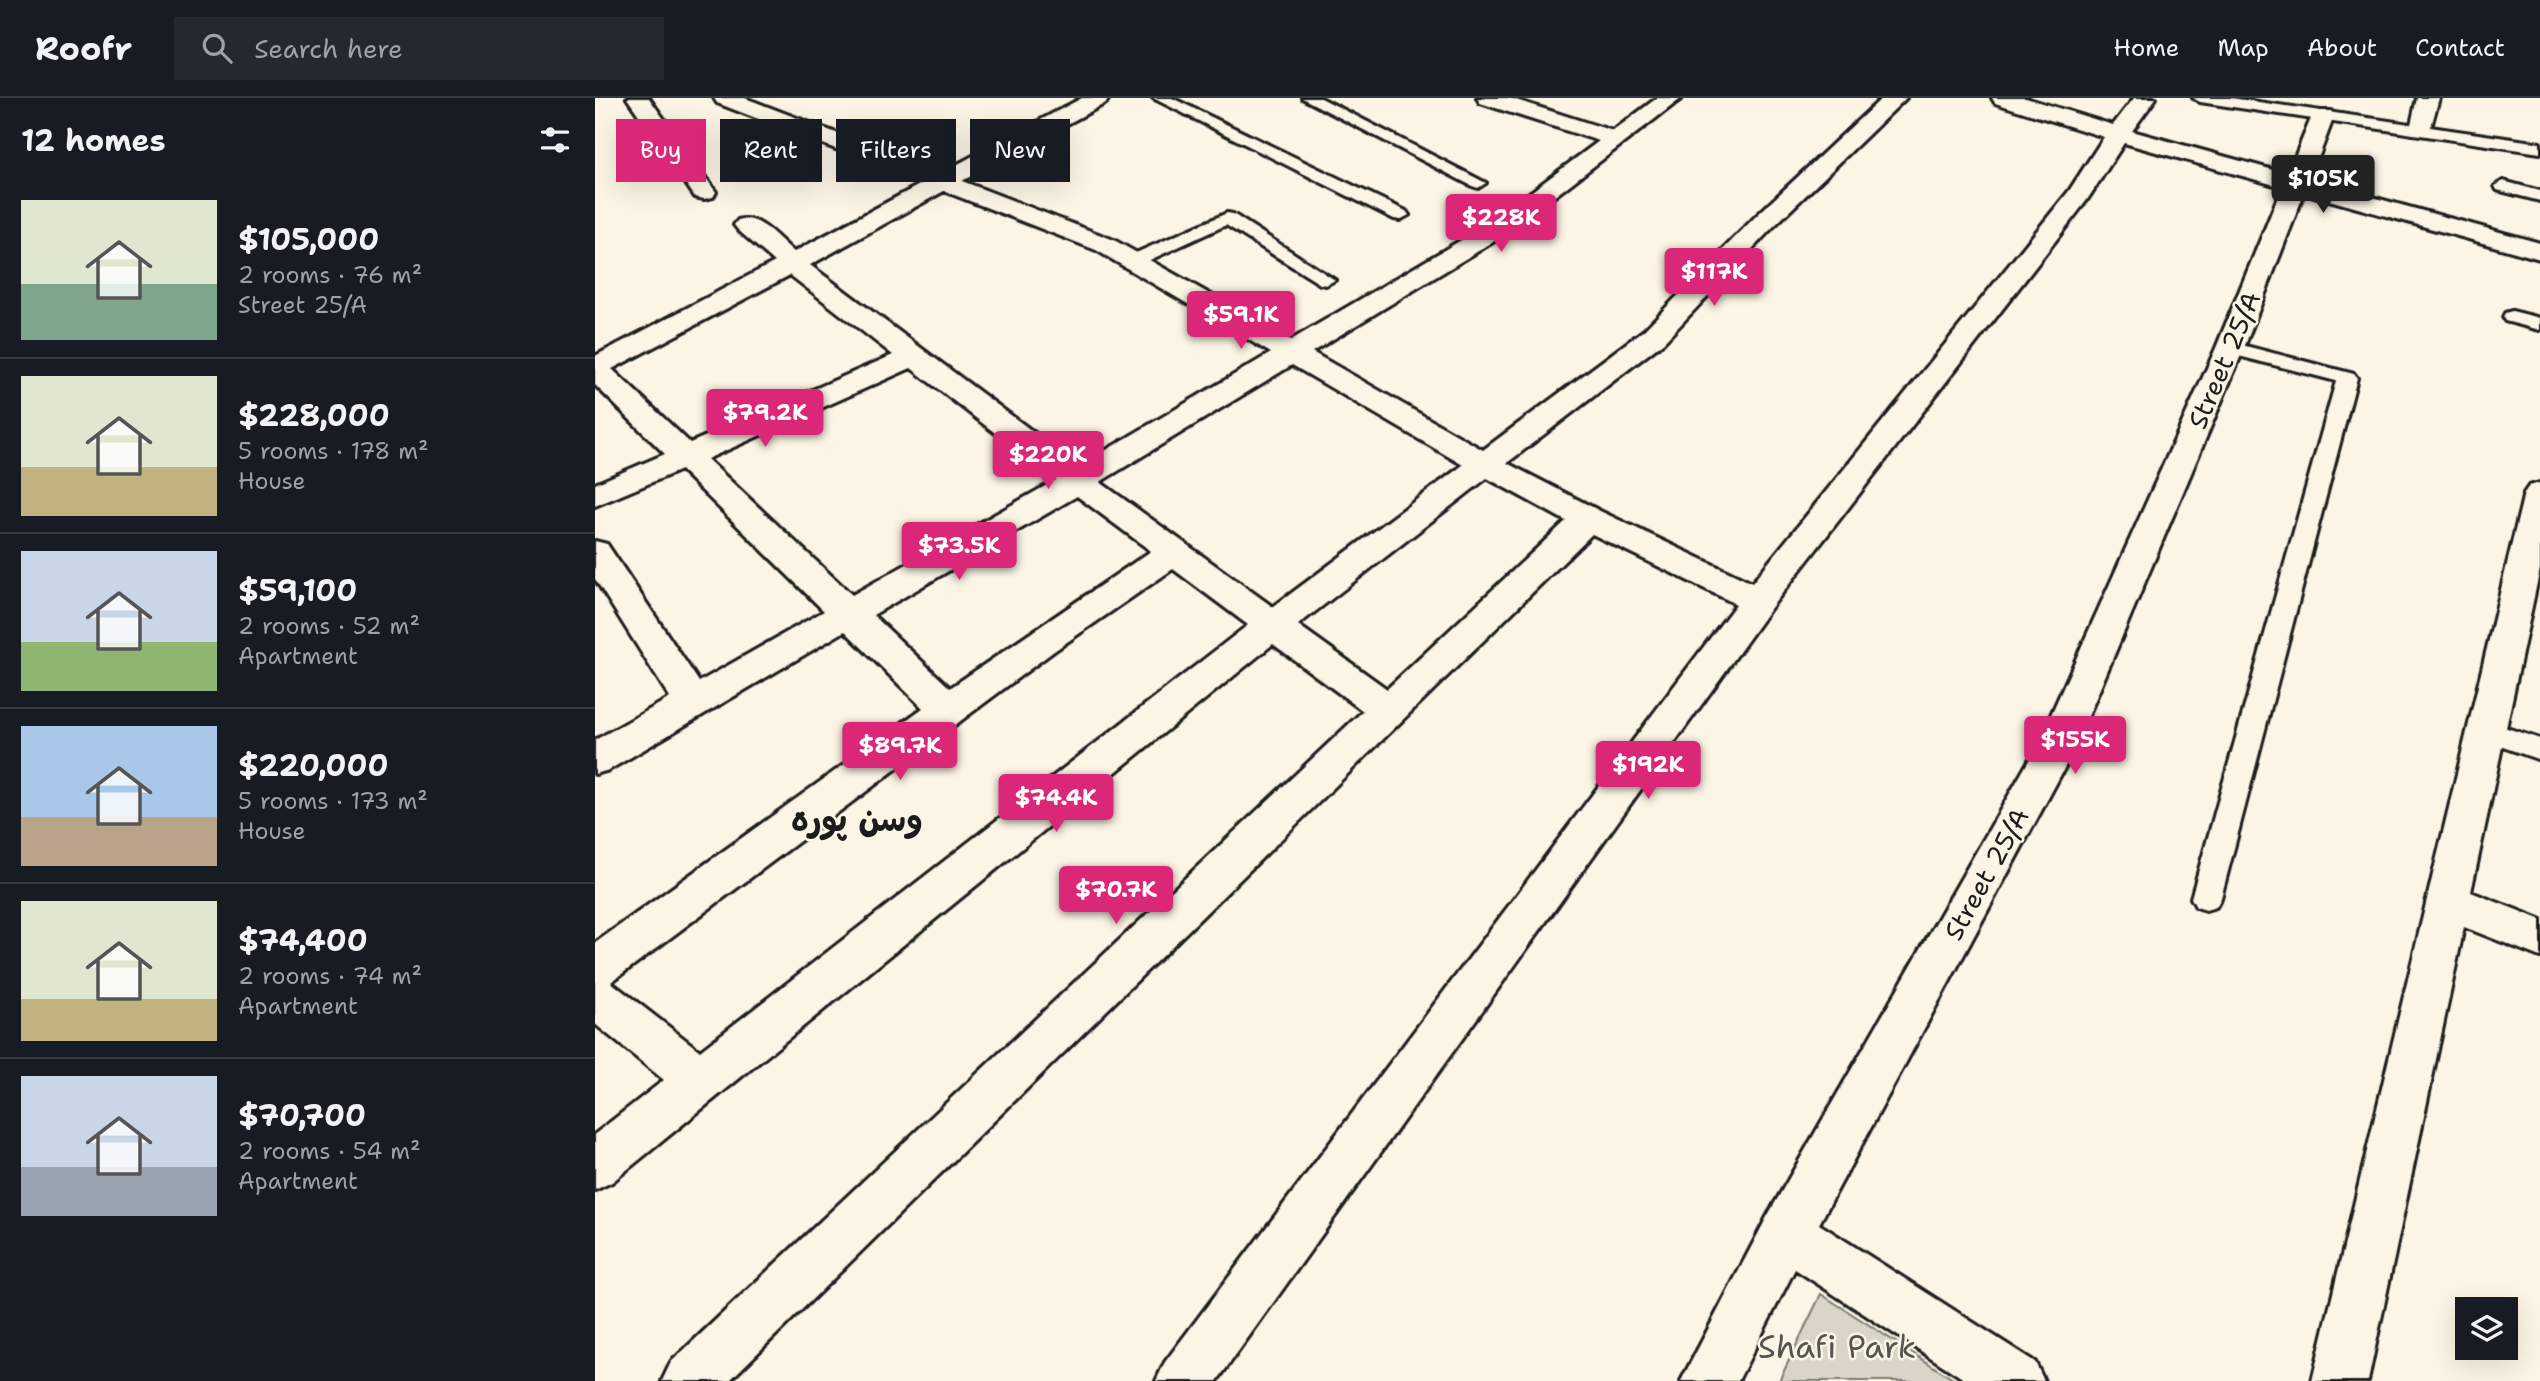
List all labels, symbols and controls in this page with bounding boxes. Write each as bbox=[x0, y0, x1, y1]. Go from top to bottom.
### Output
search box bbox=[174, 17, 664, 80]
text: Roofr bbox=[35, 26, 132, 71]
icon: search bbox=[198, 29, 236, 67]
text: Search here bbox=[254, 31, 403, 66]
text: Home bbox=[2113, 32, 2179, 64]
text: Map bbox=[2217, 32, 2269, 64]
text: About bbox=[2307, 32, 2377, 64]
text: Contact bbox=[2415, 32, 2505, 64]
chip: Buy bbox=[616, 119, 706, 182]
chip: Rent bbox=[720, 119, 822, 182]
chip: Filters bbox=[836, 119, 956, 182]
chip: New bbox=[970, 119, 1070, 182]
text: 12 homes bbox=[21, 120, 165, 161]
icon: filters bbox=[536, 121, 574, 159]
pin: $105K bbox=[2274, 156, 2372, 215]
text: $105K bbox=[2288, 163, 2358, 193]
pin: $228K bbox=[1452, 194, 1550, 254]
text: $228K bbox=[1462, 202, 1540, 232]
text: $105,000 bbox=[238, 219, 379, 260]
icon: home bbox=[77, 228, 161, 312]
pin: $117K bbox=[1665, 248, 1763, 308]
text: $117K bbox=[1681, 256, 1747, 286]
text: 2 rooms · 76 m² bbox=[238, 260, 422, 290]
street label: Street 25/A bbox=[2179, 286, 2269, 434]
text: Street 25/A bbox=[238, 290, 367, 320]
pin: $59.1K bbox=[1184, 292, 1298, 351]
text: $59.1K bbox=[1203, 299, 1279, 329]
pin: $79.2K bbox=[708, 390, 822, 449]
text: $228,000 bbox=[238, 395, 390, 436]
text: $79.2K bbox=[722, 397, 808, 427]
icon: home bbox=[77, 404, 161, 488]
pin: $220K bbox=[999, 432, 1097, 491]
text: 5 rooms · 178 m² bbox=[238, 436, 429, 466]
text: $220K bbox=[1009, 439, 1087, 469]
text: House bbox=[238, 466, 306, 496]
pin: $73.5K bbox=[902, 522, 1016, 582]
text: $73.5K bbox=[918, 530, 1000, 560]
text: $59,100 bbox=[238, 570, 357, 611]
icon: home bbox=[77, 579, 161, 663]
text: 2 rooms · 52 m² bbox=[238, 611, 420, 641]
text: Apartment bbox=[238, 641, 358, 671]
pin: $155K bbox=[2026, 716, 2124, 776]
pin: $89.7K bbox=[843, 722, 957, 782]
text: $155K bbox=[2040, 724, 2110, 754]
text: $89.7K bbox=[858, 730, 942, 760]
pin: $192K bbox=[1599, 742, 1697, 801]
text: $220,000 bbox=[238, 745, 388, 786]
text: $192K bbox=[1612, 749, 1684, 779]
icon: home bbox=[77, 754, 161, 838]
pin: $74.4K bbox=[999, 774, 1113, 834]
text: $74.4K bbox=[1014, 782, 1098, 812]
text: 5 rooms · 173 m² bbox=[238, 786, 428, 816]
district label: وسن پورہ bbox=[791, 797, 923, 842]
street label: Street 25/A bbox=[1935, 802, 2037, 946]
text: House bbox=[238, 816, 306, 846]
pin: $70.7K bbox=[1059, 866, 1173, 926]
text: $70.7K bbox=[1075, 874, 1157, 904]
text: $74,400 bbox=[238, 920, 368, 961]
icon: home bbox=[77, 929, 161, 1013]
text: 2 rooms · 74 m² bbox=[238, 961, 422, 991]
text: Apartment bbox=[238, 991, 358, 1021]
text: $70,700 bbox=[238, 1095, 366, 1136]
icon: home bbox=[77, 1104, 161, 1188]
text: 2 rooms · 54 m² bbox=[238, 1136, 421, 1166]
text: Apartment bbox=[238, 1166, 358, 1196]
map controls bbox=[2455, 1297, 2518, 1360]
button: layers bbox=[2455, 1297, 2518, 1360]
park label: Shafi Park bbox=[1758, 1325, 1916, 1368]

